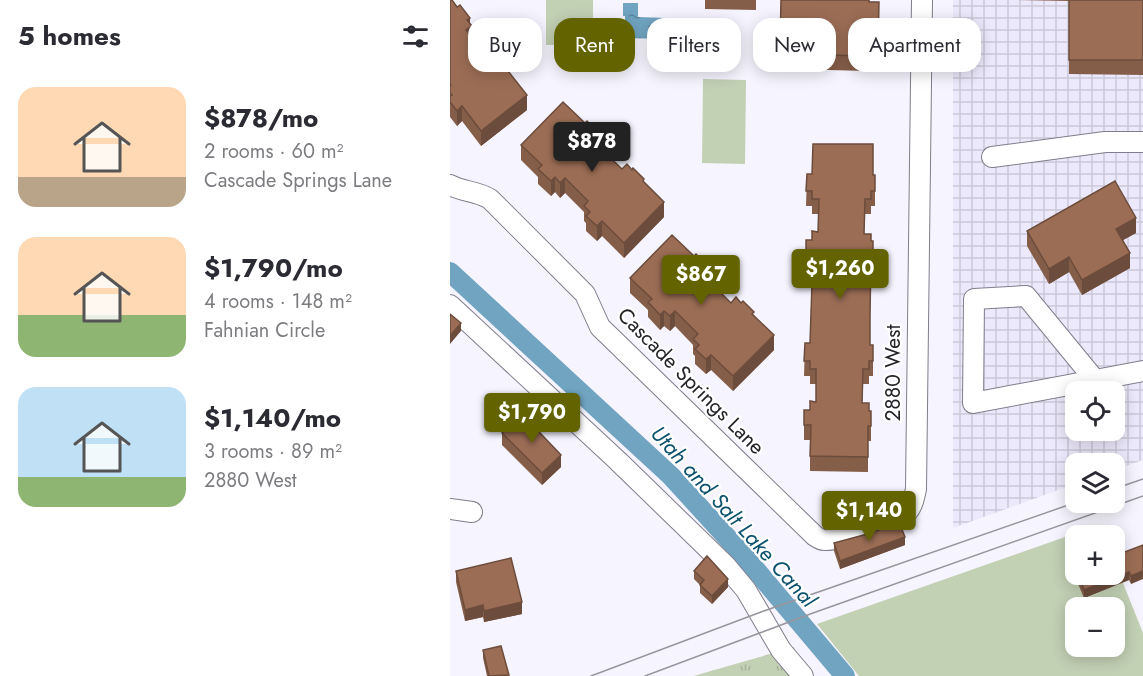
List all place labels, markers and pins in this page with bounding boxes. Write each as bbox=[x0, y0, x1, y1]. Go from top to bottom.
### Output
pin: $878 bbox=[556, 122, 628, 173]
pin: $1,260 bbox=[791, 249, 889, 300]
pin: $867 bbox=[665, 255, 737, 306]
pin: $1,790 bbox=[483, 393, 581, 444]
pin: $1,140 bbox=[820, 491, 918, 542]

